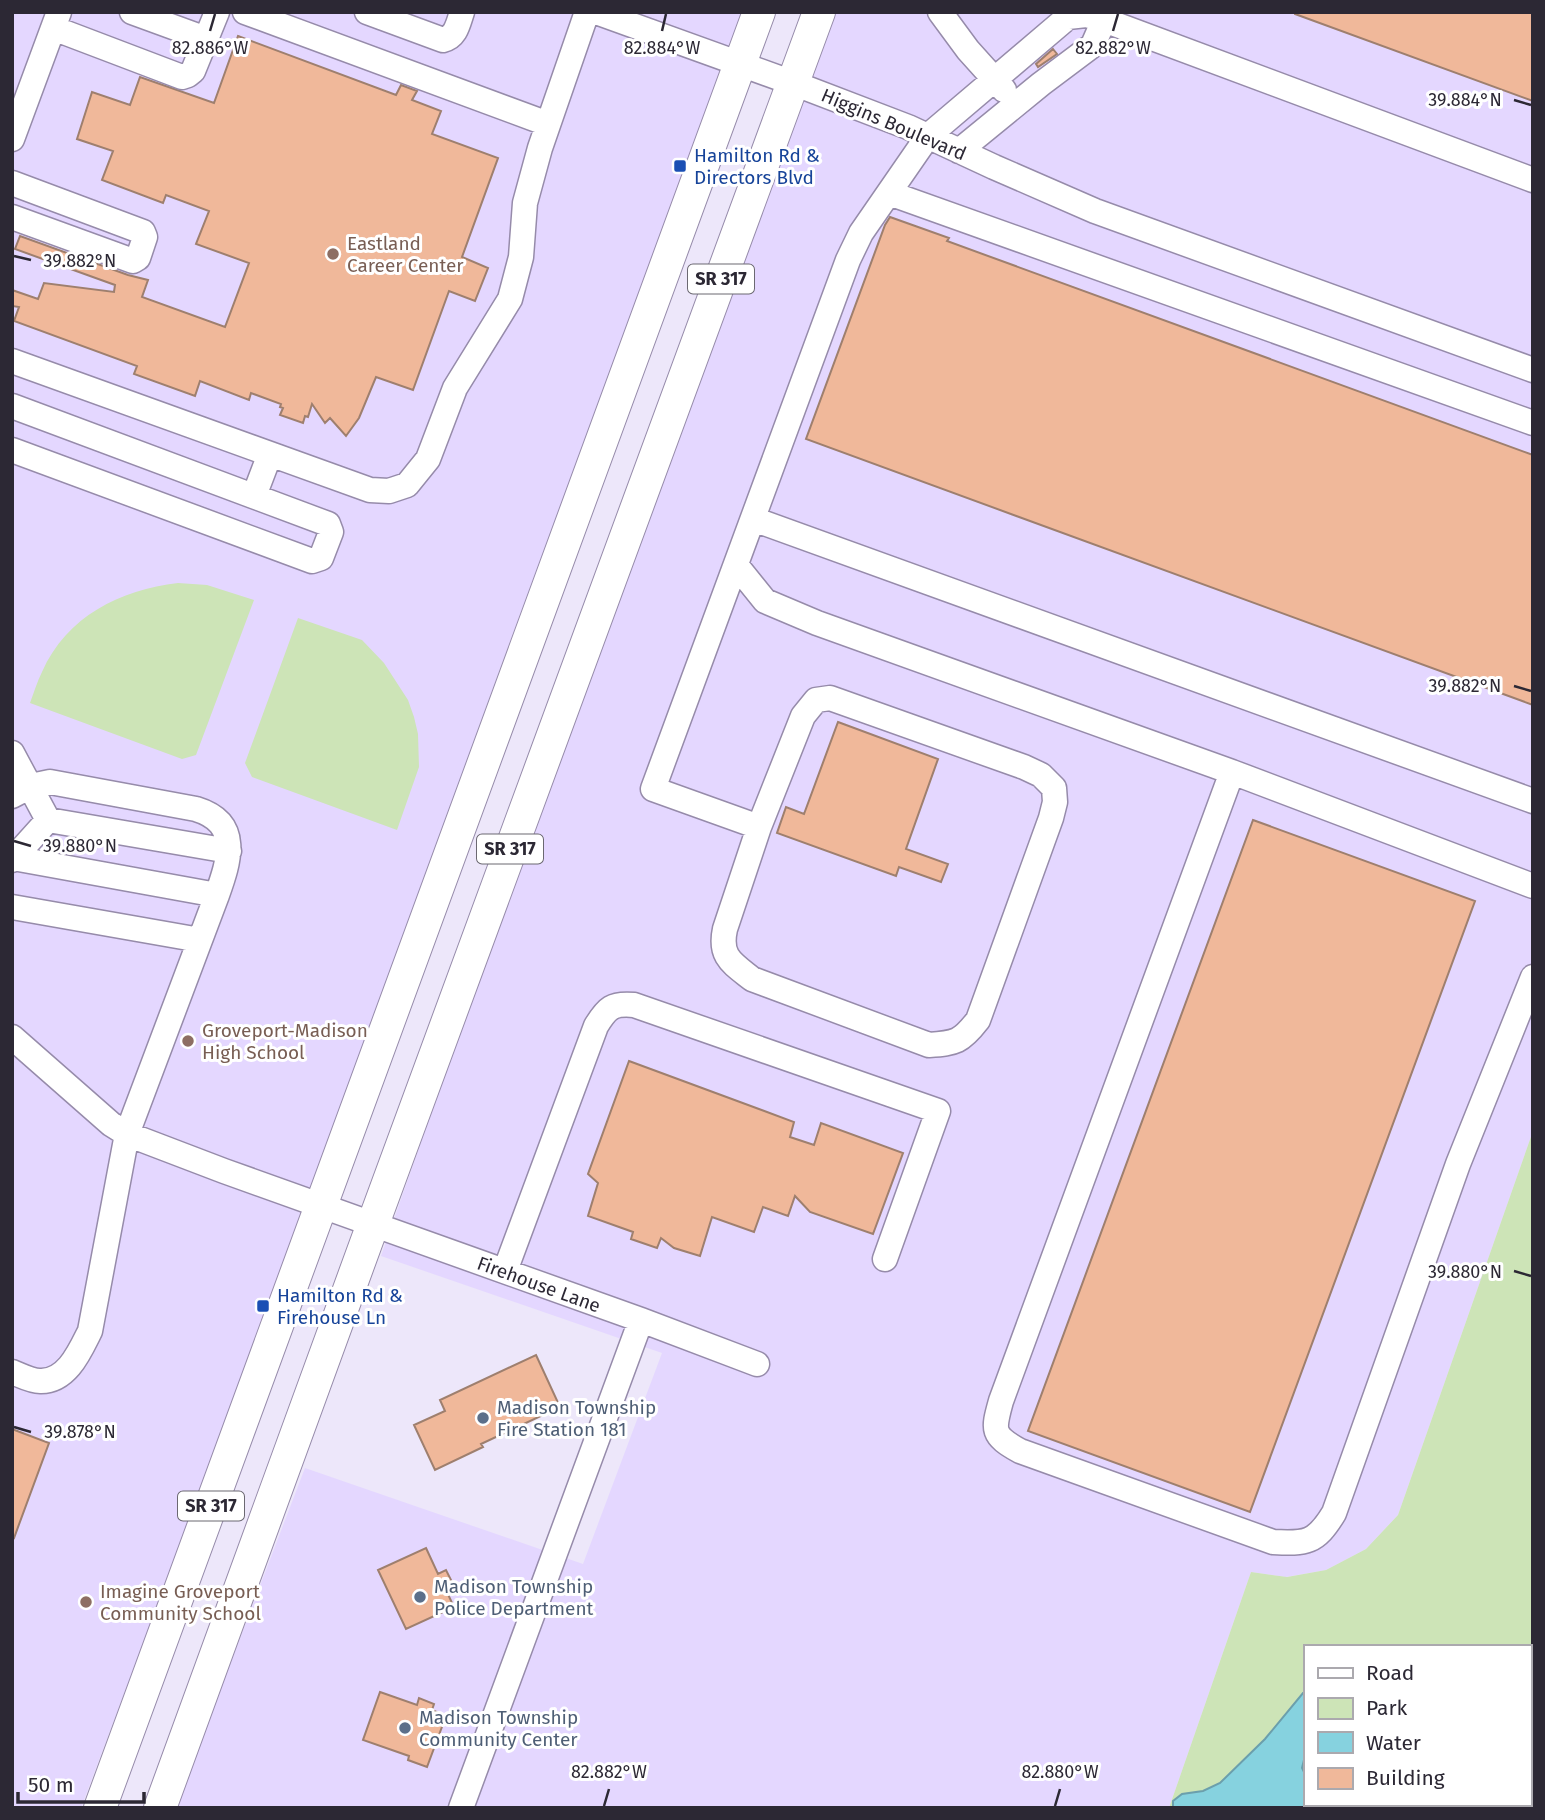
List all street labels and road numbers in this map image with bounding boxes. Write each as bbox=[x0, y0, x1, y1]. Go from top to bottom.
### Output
street label: Higgins Boulevard bbox=[818, 84, 970, 165]
road number: SR 317 bbox=[688, 264, 754, 293]
road number: SR 317 bbox=[477, 834, 543, 864]
street label: Firehouse Lane bbox=[474, 1251, 604, 1317]
road number: SR 317 bbox=[178, 1492, 244, 1520]

